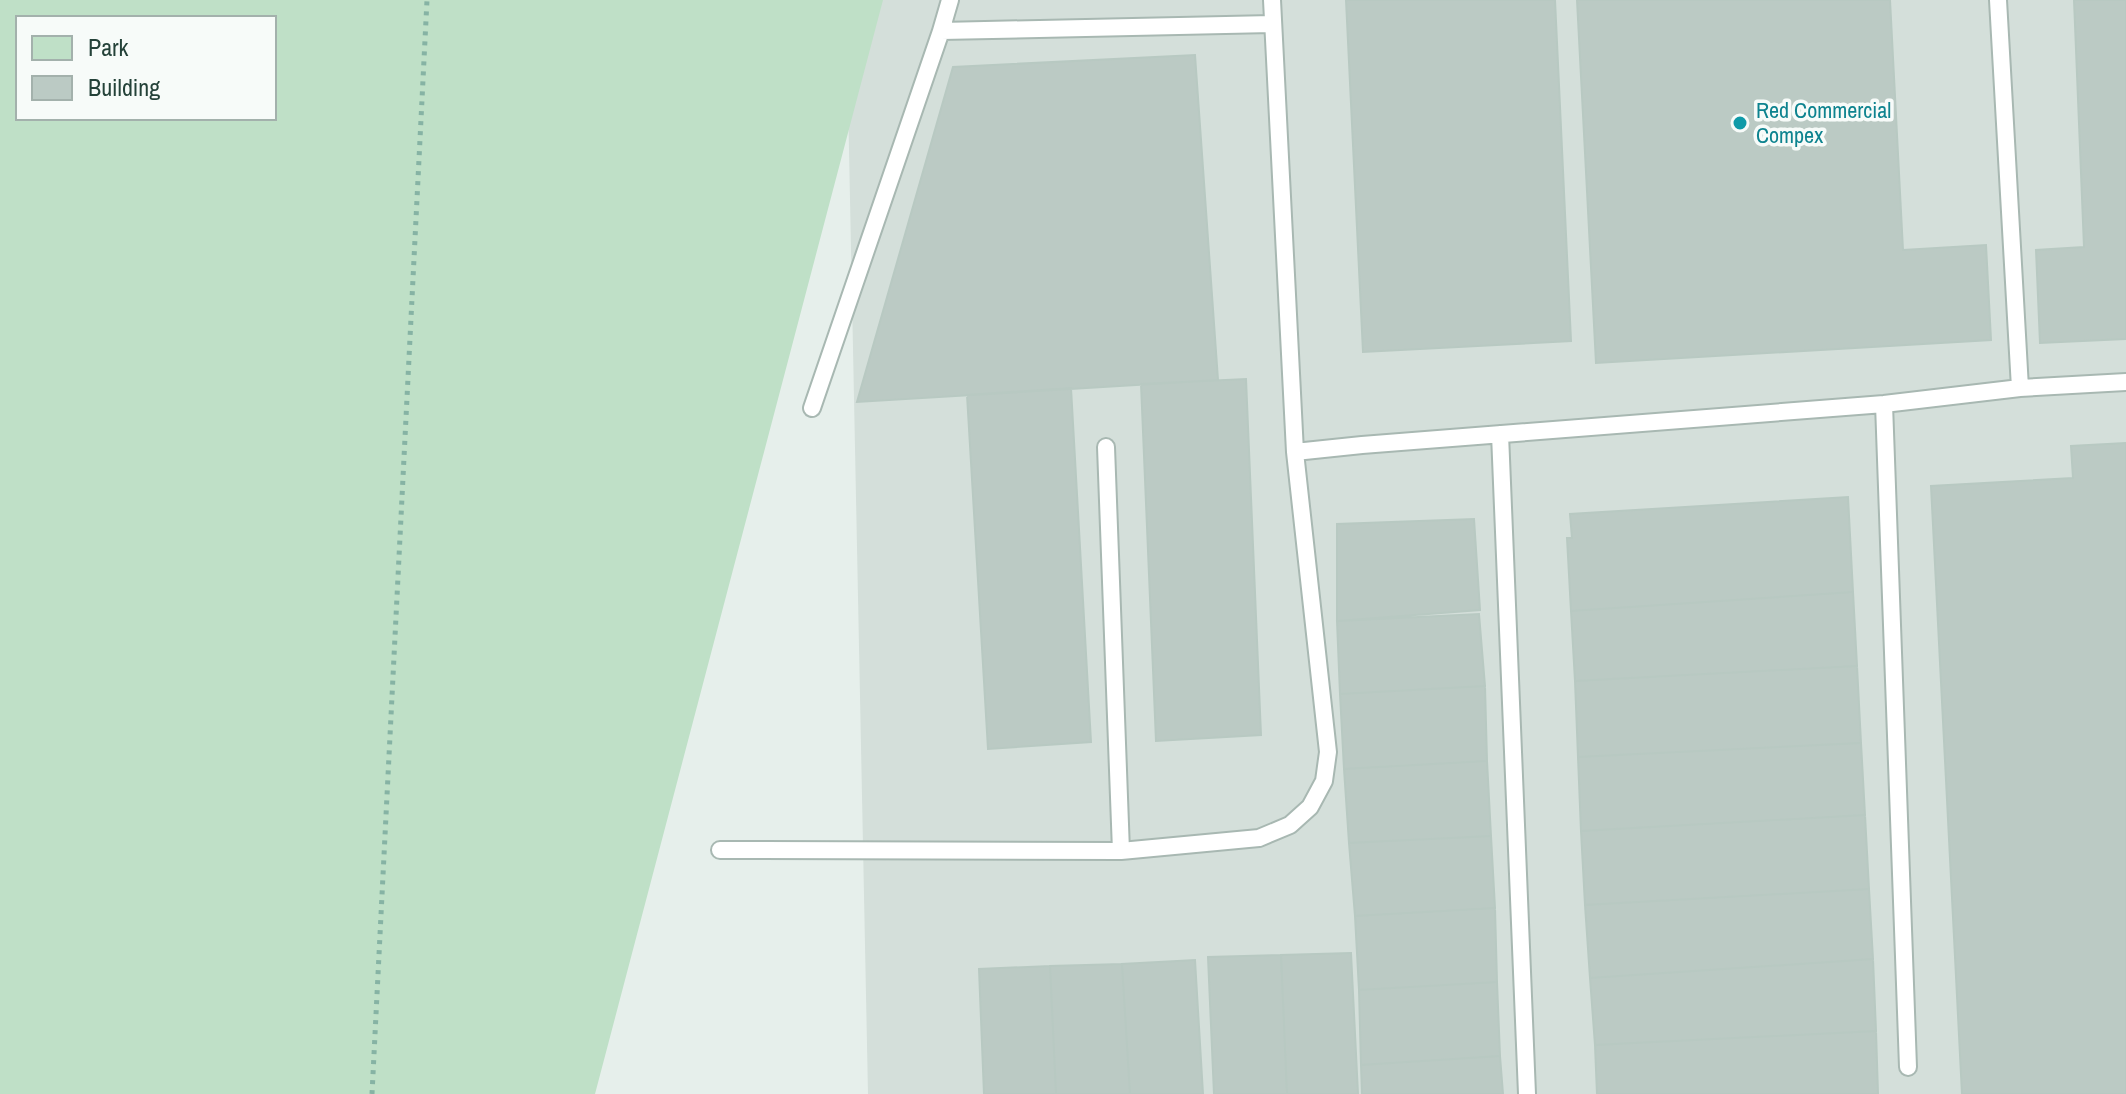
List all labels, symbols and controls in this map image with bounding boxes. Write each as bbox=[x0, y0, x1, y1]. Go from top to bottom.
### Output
legend bbox=[16, 16, 276, 120]
text: Park bbox=[88, 31, 129, 63]
text: Building bbox=[88, 71, 160, 103]
place label: Red Commercial Compex bbox=[1756, 95, 1891, 150]
marker: Red Commercial Compex bbox=[1731, 114, 1749, 132]

